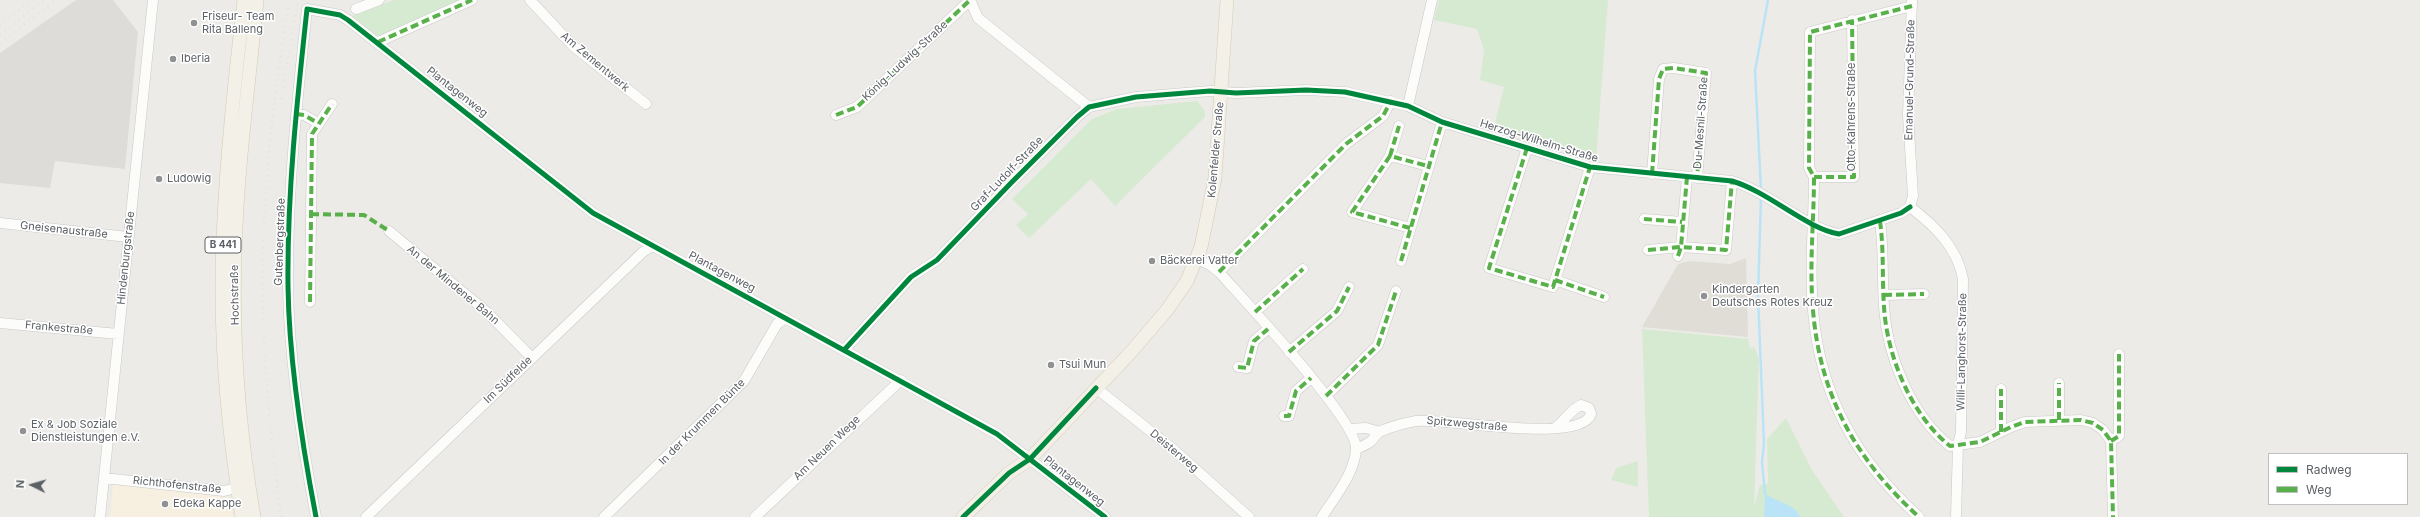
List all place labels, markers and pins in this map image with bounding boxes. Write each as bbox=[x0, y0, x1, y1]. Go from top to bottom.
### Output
place label: Friseur- Team Rita Balleng bbox=[202, 10, 274, 36]
marker: Friseur- Team Rita Balleng bbox=[189, 18, 199, 28]
place label: Iberia bbox=[181, 52, 210, 66]
marker: Iberia bbox=[168, 54, 178, 64]
place label: Ludowig bbox=[167, 172, 211, 186]
marker: Ludowig bbox=[154, 174, 164, 184]
place label: Bäckerei Vatter bbox=[1160, 254, 1239, 268]
marker: Bäckerei Vatter bbox=[1147, 256, 1157, 266]
place label: Kindergarten Deutsches Rotes Kreuz bbox=[1712, 283, 1833, 309]
marker: Kindergarten Deutsches Rotes Kreuz bbox=[1699, 291, 1709, 301]
place label: Tsui Mun bbox=[1059, 358, 1106, 372]
marker: Tsui Mun bbox=[1046, 360, 1056, 370]
place label: Ex & Job Soziale Dienstleistungen e.V. bbox=[31, 418, 140, 444]
marker: Ex & Job Soziale Dienstleistungen e.V. bbox=[18, 426, 28, 436]
place label: Edeka Kappe bbox=[173, 497, 242, 511]
marker: Edeka Kappe bbox=[160, 499, 170, 509]

